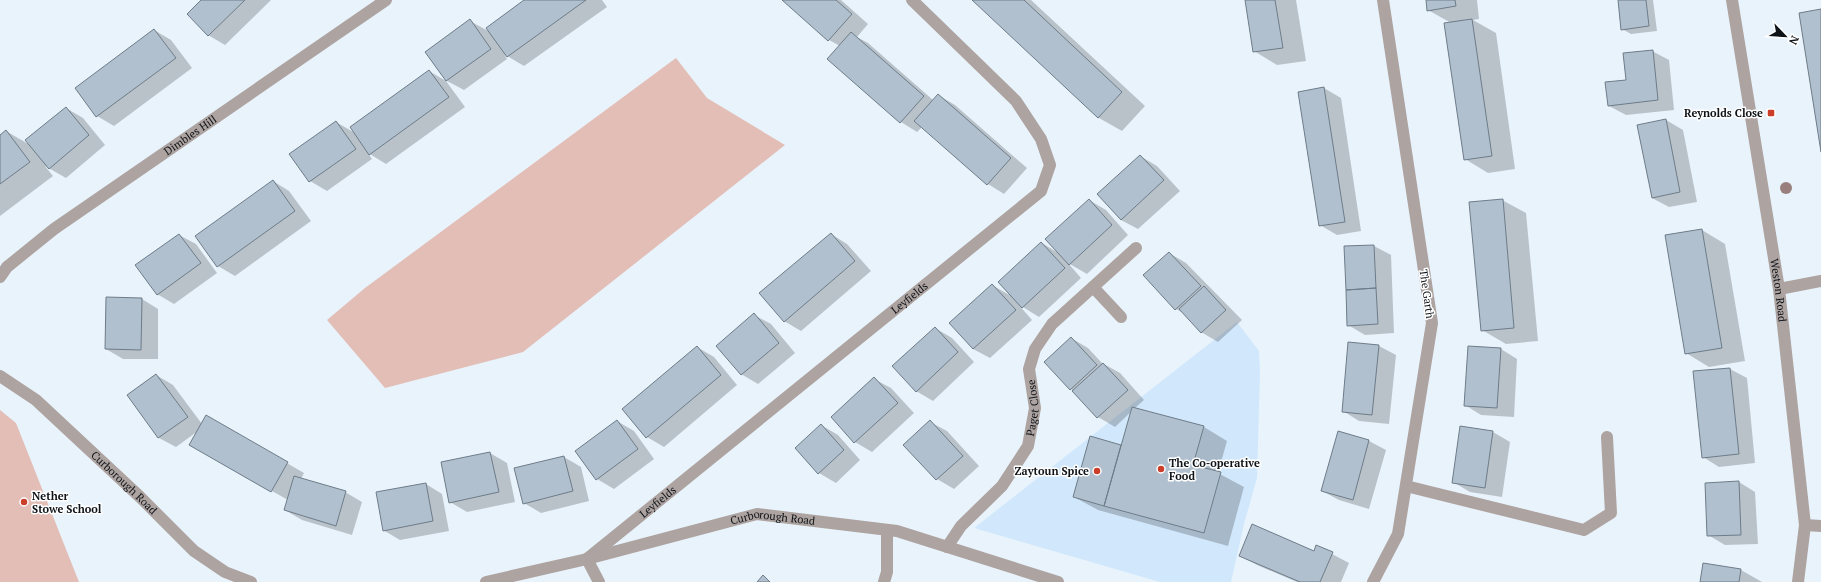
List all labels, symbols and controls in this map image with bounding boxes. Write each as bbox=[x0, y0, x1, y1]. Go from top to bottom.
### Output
north arrow bbox=[1765, 16, 1805, 56]
text: N bbox=[1786, 33, 1802, 48]
place label: Reynolds Close bbox=[1684, 106, 1763, 120]
marker: Reynolds Close bbox=[1766, 108, 1776, 118]
street label: Dimbles Hill bbox=[161, 112, 219, 158]
street label: Weston Road bbox=[1767, 258, 1790, 323]
street label: The Garth bbox=[1417, 269, 1437, 320]
street label: Leyfields bbox=[888, 278, 931, 317]
street label: Paget Close bbox=[1023, 378, 1042, 437]
street label: Curborough Road bbox=[88, 448, 160, 517]
place label: The Co-operative Food bbox=[1169, 456, 1260, 483]
place label: Zaytoun Spice bbox=[1015, 464, 1089, 478]
marker: The Co-operative Food bbox=[1156, 464, 1166, 474]
marker: Zaytoun Spice bbox=[1092, 466, 1102, 476]
street label: Leyfields bbox=[636, 482, 679, 521]
place label: Nether Stowe School bbox=[32, 489, 102, 516]
marker: Nether Stowe School bbox=[19, 497, 29, 507]
street label: Curborough Road bbox=[729, 507, 816, 528]

